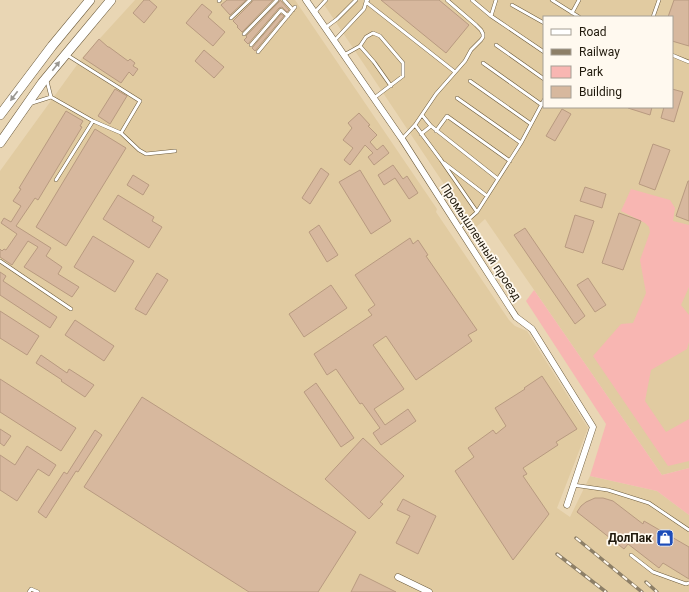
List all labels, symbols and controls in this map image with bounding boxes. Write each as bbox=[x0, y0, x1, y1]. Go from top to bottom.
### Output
legend bbox=[543, 16, 673, 108]
text: Road bbox=[579, 25, 607, 39]
text: Railway bbox=[579, 45, 620, 59]
one-way arrow bbox=[51, 61, 60, 72]
text: Park bbox=[579, 65, 604, 79]
text: Building bbox=[579, 85, 622, 99]
one-way arrow bbox=[10, 91, 18, 102]
street label: Промышленный проезд bbox=[438, 181, 524, 303]
shop icon: ДолПак bbox=[655, 528, 675, 548]
place label: ДолПак bbox=[608, 531, 652, 545]

